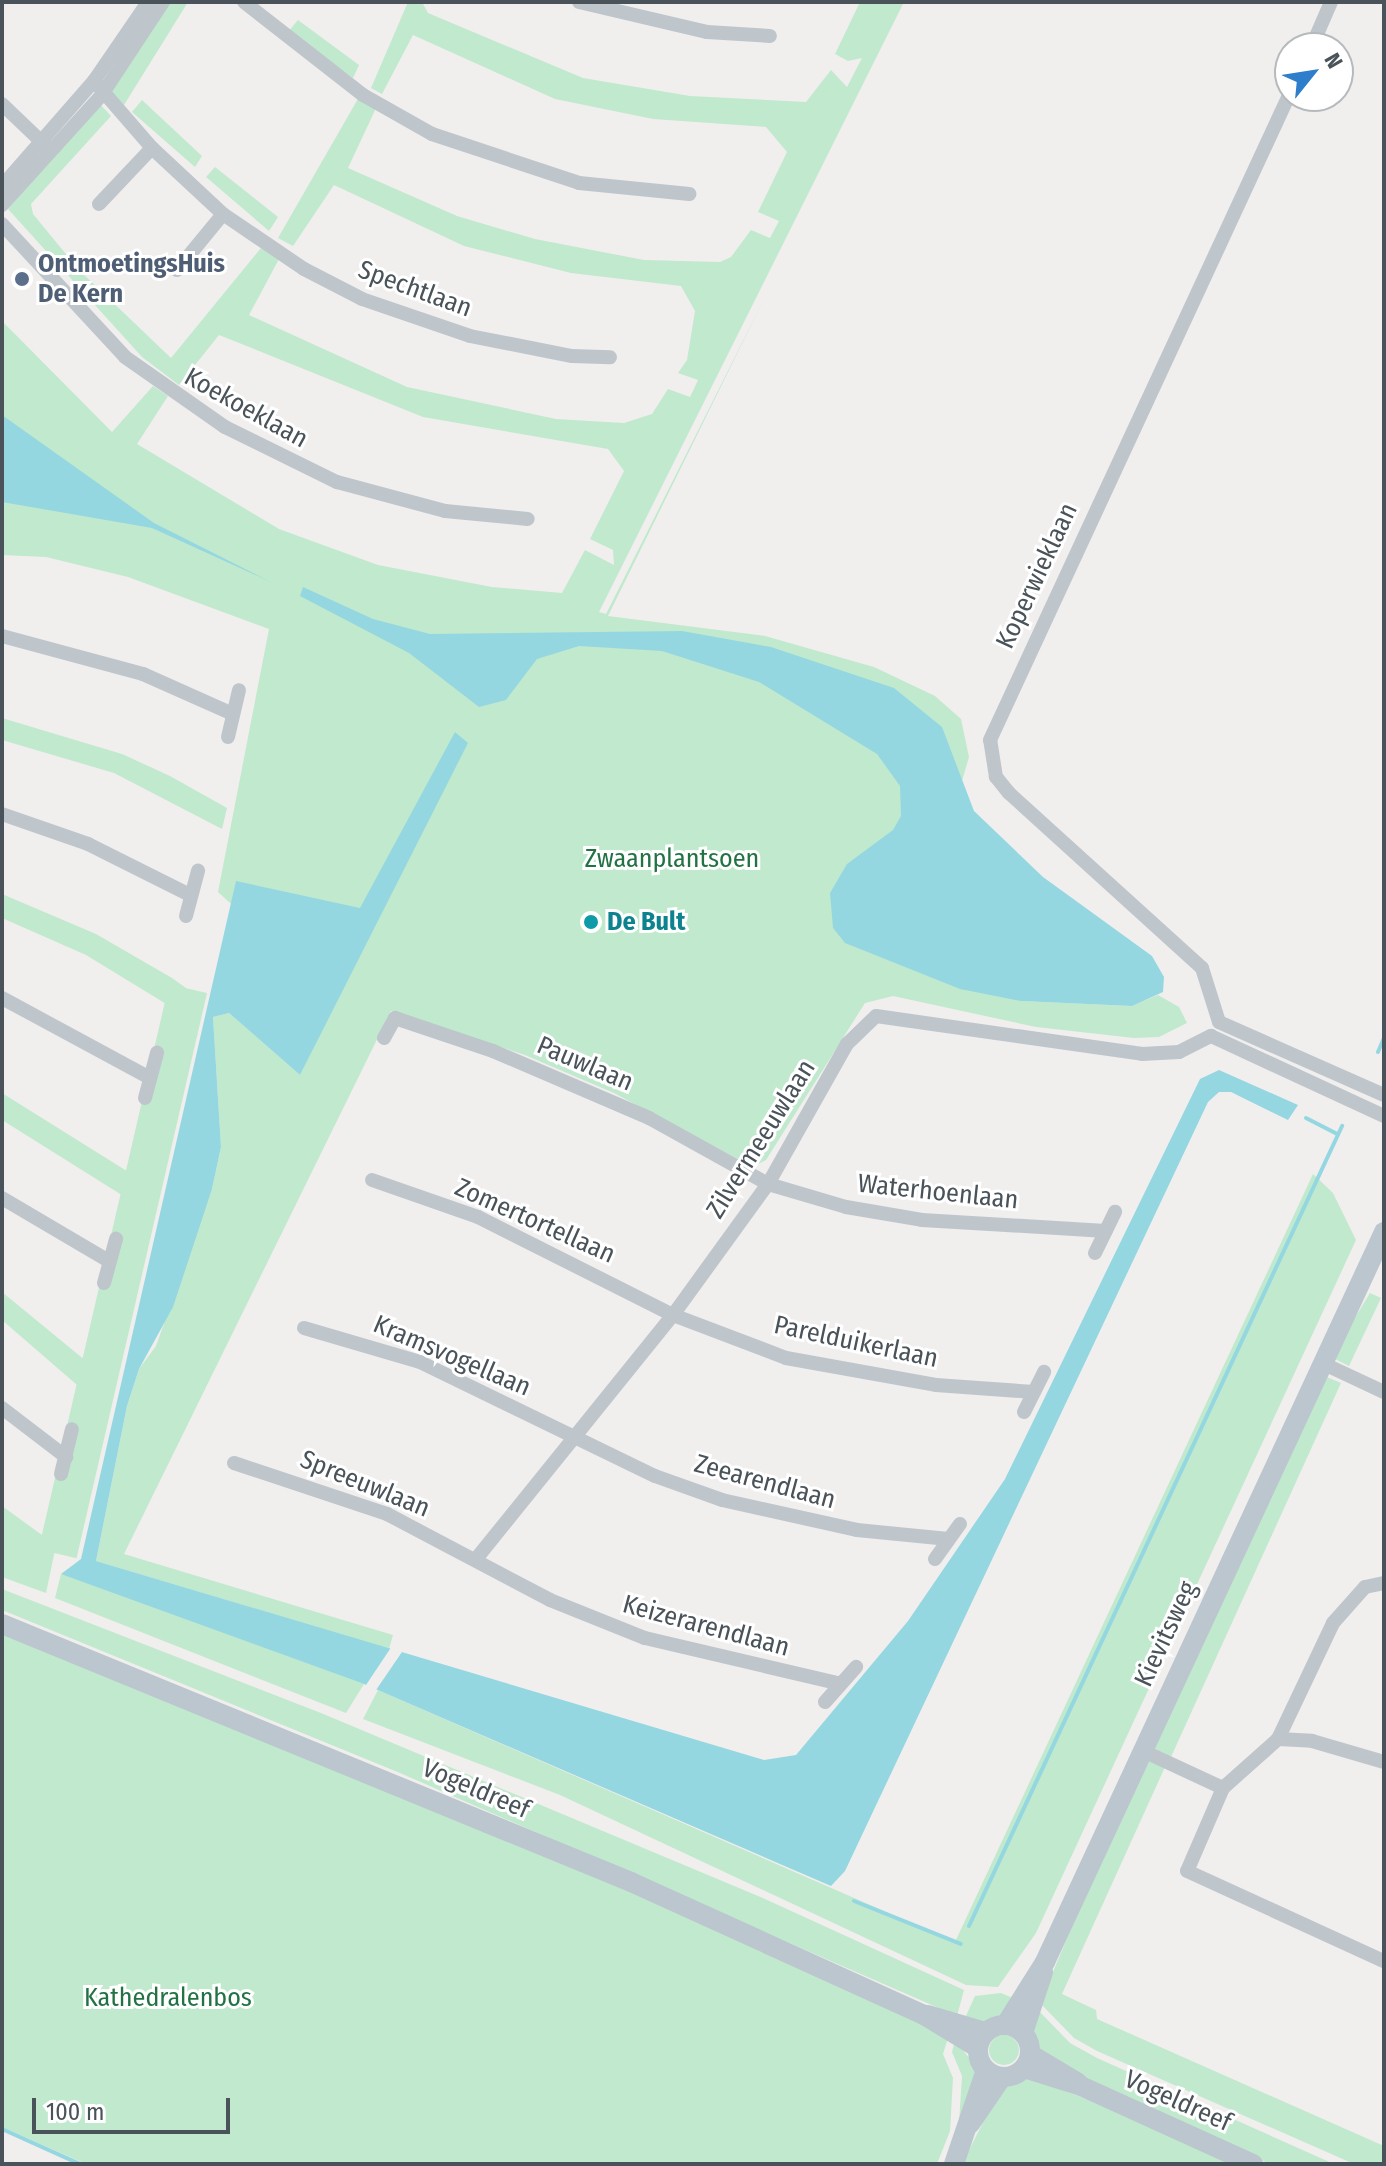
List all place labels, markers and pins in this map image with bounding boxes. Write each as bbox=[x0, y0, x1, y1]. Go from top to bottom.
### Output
place label: OntmoetingsHuis De Kern bbox=[38, 248, 225, 310]
marker: OntmoetingsHuis De Kern bbox=[13, 270, 31, 288]
place label: De Bult bbox=[607, 906, 685, 938]
marker: De Bult bbox=[582, 913, 600, 931]

